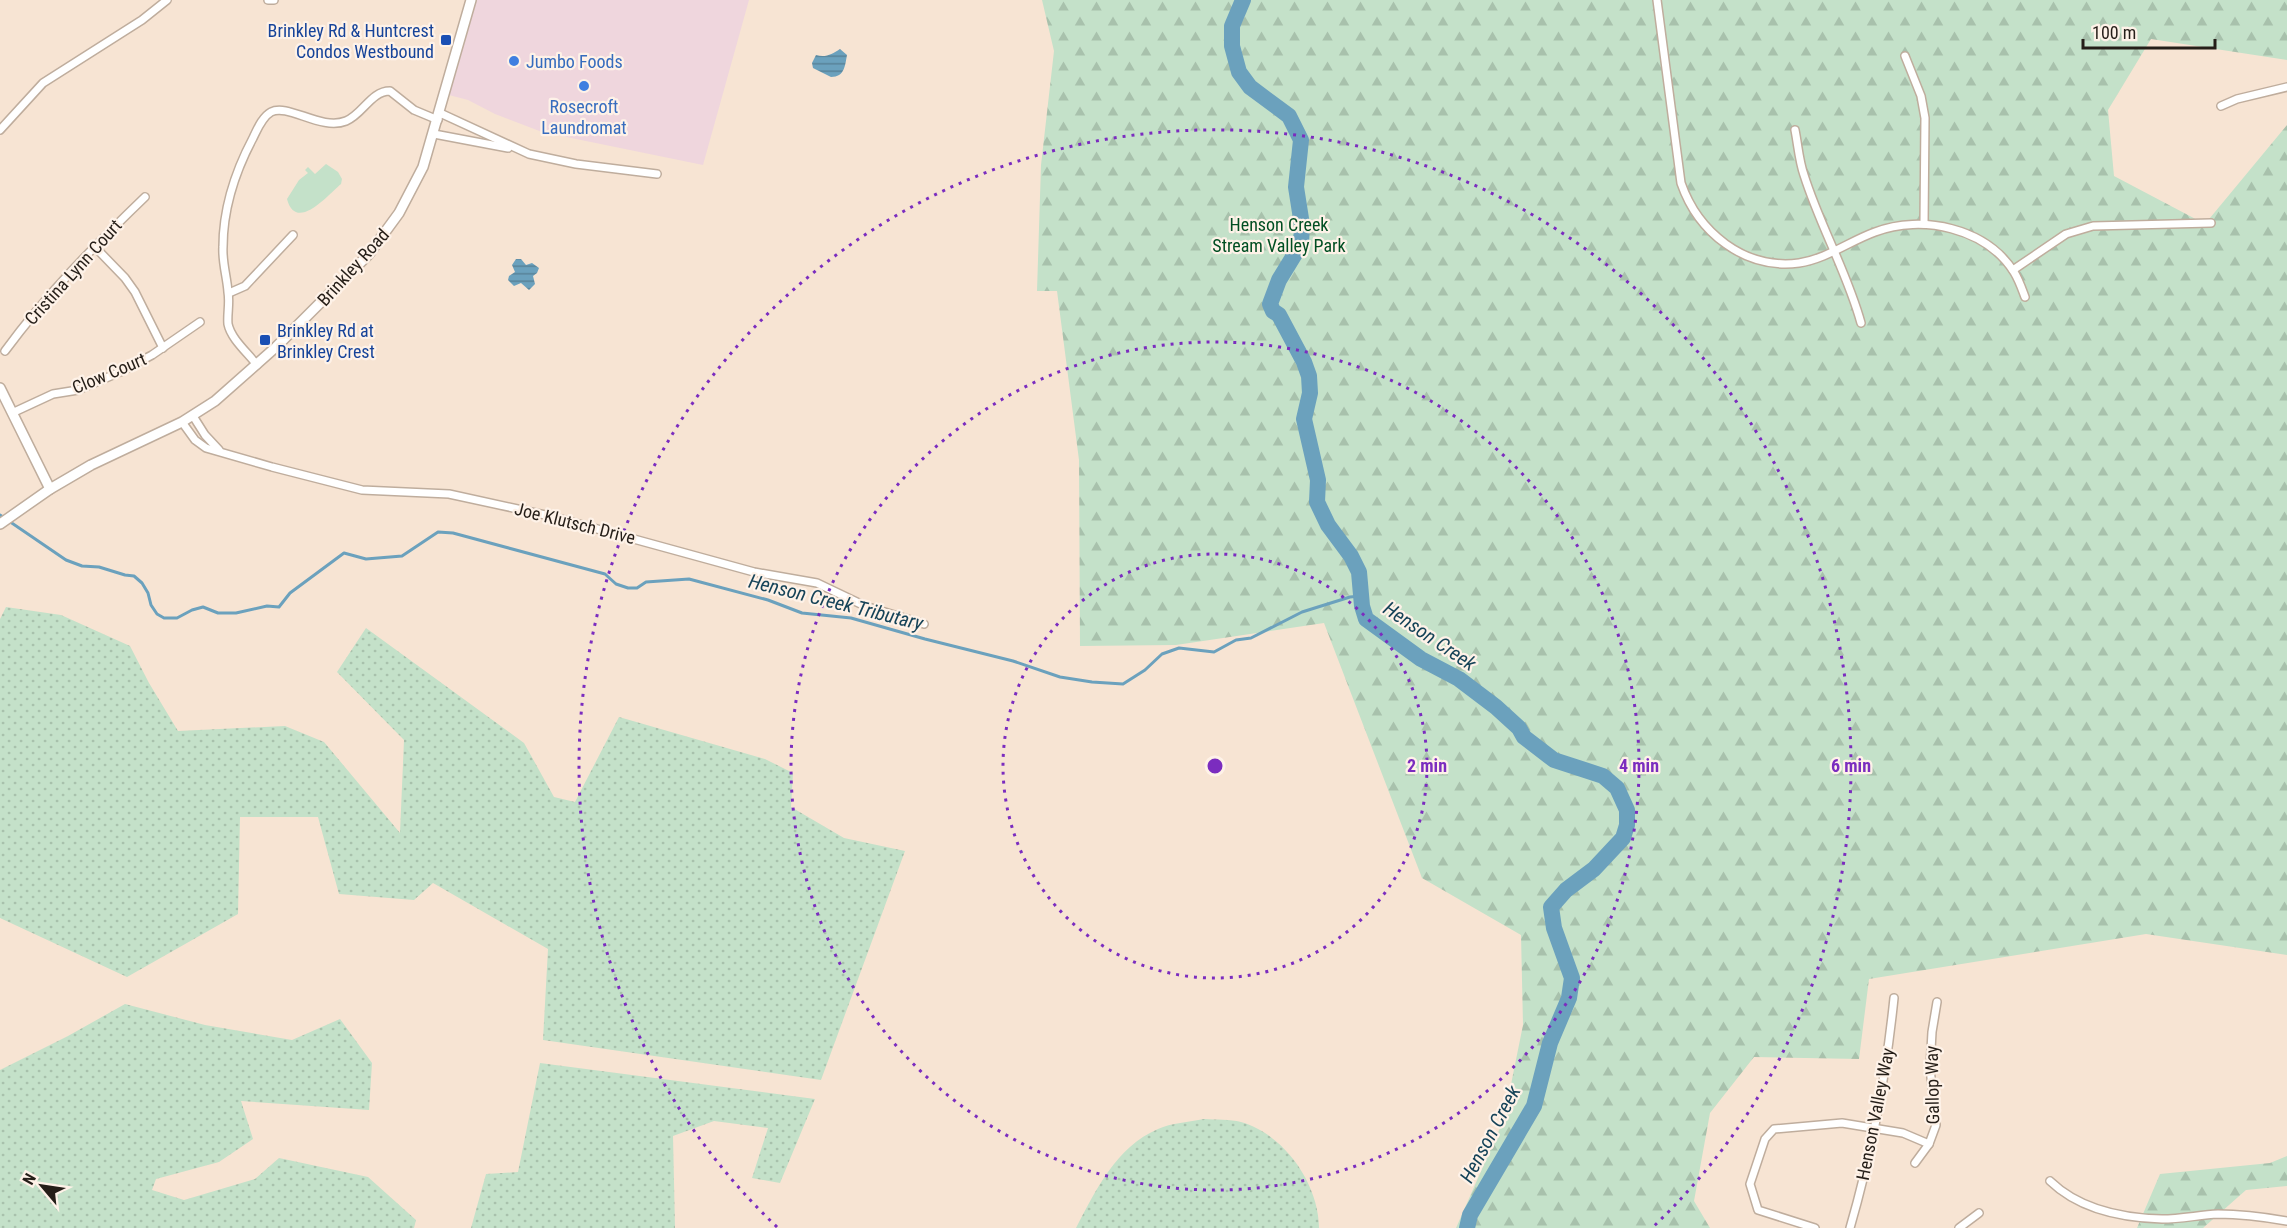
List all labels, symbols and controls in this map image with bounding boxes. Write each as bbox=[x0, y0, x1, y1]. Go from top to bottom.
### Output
scale bar bbox=[2083, 12, 2215, 50]
place label: Brinkley Rd & Huntcrest Condos Westbound bbox=[268, 20, 434, 62]
text: 100 m bbox=[2092, 22, 2136, 43]
marker: Brinkley Rd & Huntcrest Condos Westbound bbox=[439, 33, 453, 47]
place label: Jumbo Foods bbox=[526, 51, 623, 72]
marker: Jumbo Foods bbox=[507, 54, 521, 68]
marker: Rosecroft Laundromat bbox=[577, 79, 591, 93]
place label: Rosecroft Laundromat bbox=[541, 96, 627, 138]
park label: Henson Creek Stream Valley Park bbox=[1212, 214, 1346, 256]
street label: Cristina Lynn Court bbox=[20, 215, 126, 329]
street label: Brinkley Road bbox=[313, 224, 393, 310]
place label: Brinkley Rd at Brinkley Crest bbox=[277, 320, 375, 362]
marker: Brinkley Rd at Brinkley Crest bbox=[258, 333, 272, 347]
street label: Clow Court bbox=[69, 348, 149, 398]
street label: Joe Klutsch Drive bbox=[513, 498, 637, 548]
water label: Henson Creek Tributary bbox=[746, 569, 926, 635]
water label: Henson Creek bbox=[1379, 596, 1482, 676]
text: 2 min bbox=[1407, 755, 1447, 776]
text: 4 min bbox=[1619, 755, 1659, 776]
text: 6 min bbox=[1831, 755, 1871, 776]
centre of rings bbox=[1205, 756, 1225, 776]
street label: Gallop Way bbox=[1921, 1045, 1943, 1125]
street label: Henson Valley Way bbox=[1852, 1046, 1898, 1182]
water label: Henson Creek bbox=[1454, 1080, 1526, 1187]
north arrow bbox=[12, 1156, 72, 1216]
text: N bbox=[19, 1170, 40, 1188]

